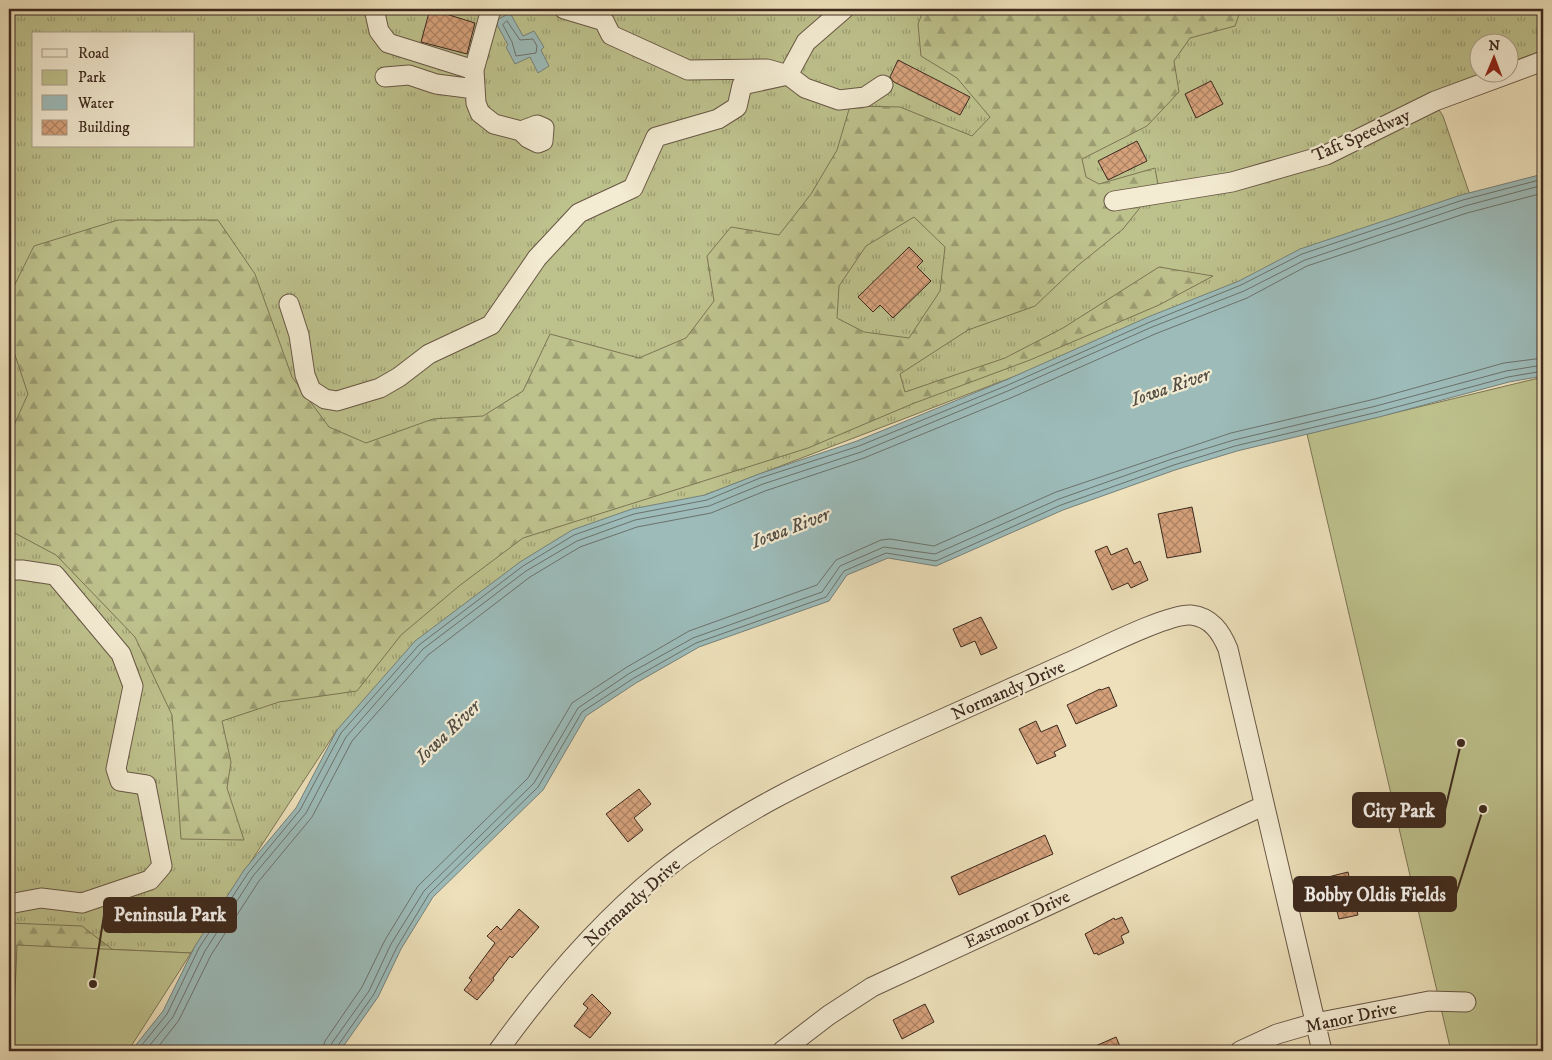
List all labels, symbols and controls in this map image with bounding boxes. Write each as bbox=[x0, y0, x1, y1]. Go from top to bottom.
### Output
legend bbox=[32, 32, 195, 148]
north arrow bbox=[1470, 32, 1520, 82]
text: N bbox=[1488, 37, 1501, 55]
text: Road bbox=[78, 44, 110, 63]
text: Park bbox=[78, 68, 107, 87]
text: Water bbox=[77, 94, 114, 113]
street label: Taft Speedway bbox=[1309, 104, 1414, 167]
text: Building bbox=[78, 118, 130, 137]
water label: Iowa River bbox=[1127, 362, 1215, 412]
water label: Iowa River bbox=[747, 502, 835, 554]
street label: Normandy Drive bbox=[948, 656, 1068, 726]
water label: Iowa River bbox=[410, 694, 487, 770]
callout: City Park bbox=[1353, 793, 1445, 827]
text: City Park bbox=[1363, 800, 1436, 823]
street label: Normandy Drive bbox=[580, 854, 685, 952]
callout: Bobby Oldis Fields bbox=[1294, 877, 1456, 911]
text: Bobby Oldis Fields bbox=[1304, 884, 1447, 907]
street label: Eastmoor Drive bbox=[961, 886, 1074, 954]
callout: Peninsula Park bbox=[104, 898, 236, 932]
text: Peninsula Park bbox=[114, 904, 227, 927]
street label: Manor Drive bbox=[1304, 998, 1399, 1038]

